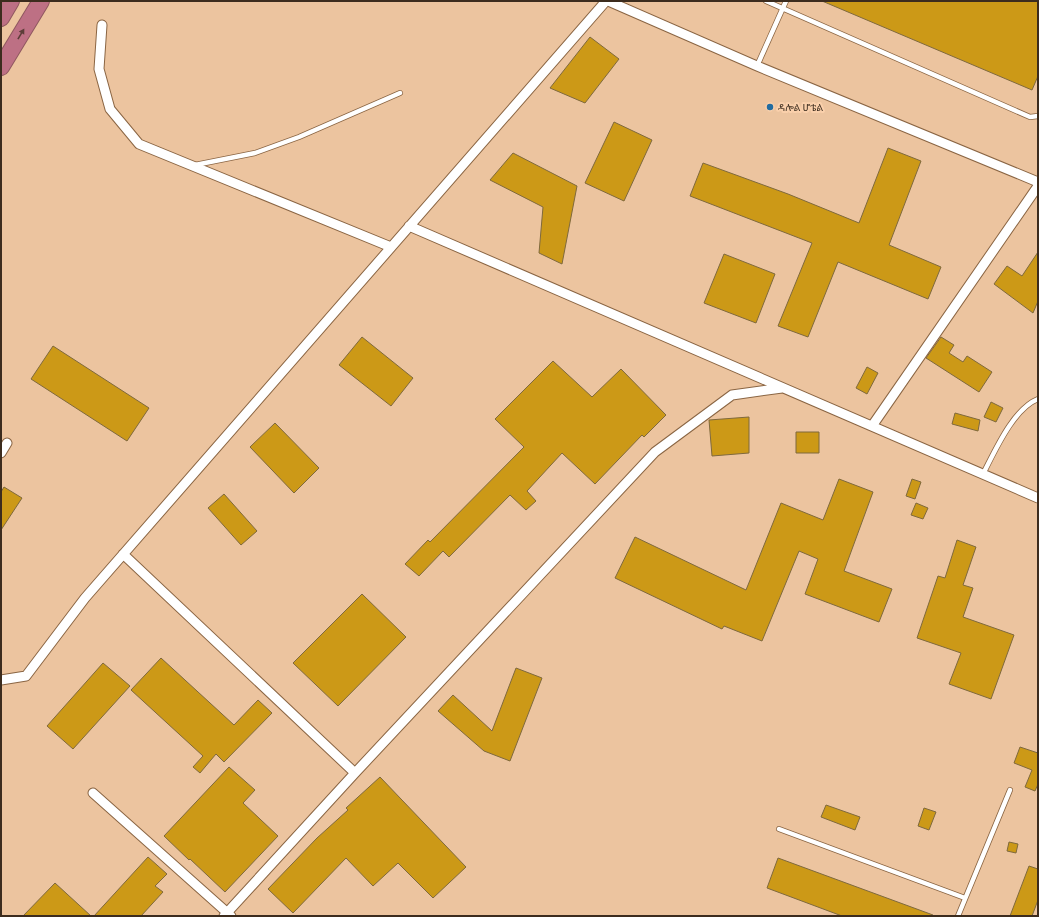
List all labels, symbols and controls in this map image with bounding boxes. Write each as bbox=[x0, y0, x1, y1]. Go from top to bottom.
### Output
one-way arrow bbox=[17, 29, 25, 39]
marker: ዳሎል ሆቴል bbox=[765, 102, 775, 112]
place label: ዳሎል ሆቴል bbox=[778, 102, 824, 113]

